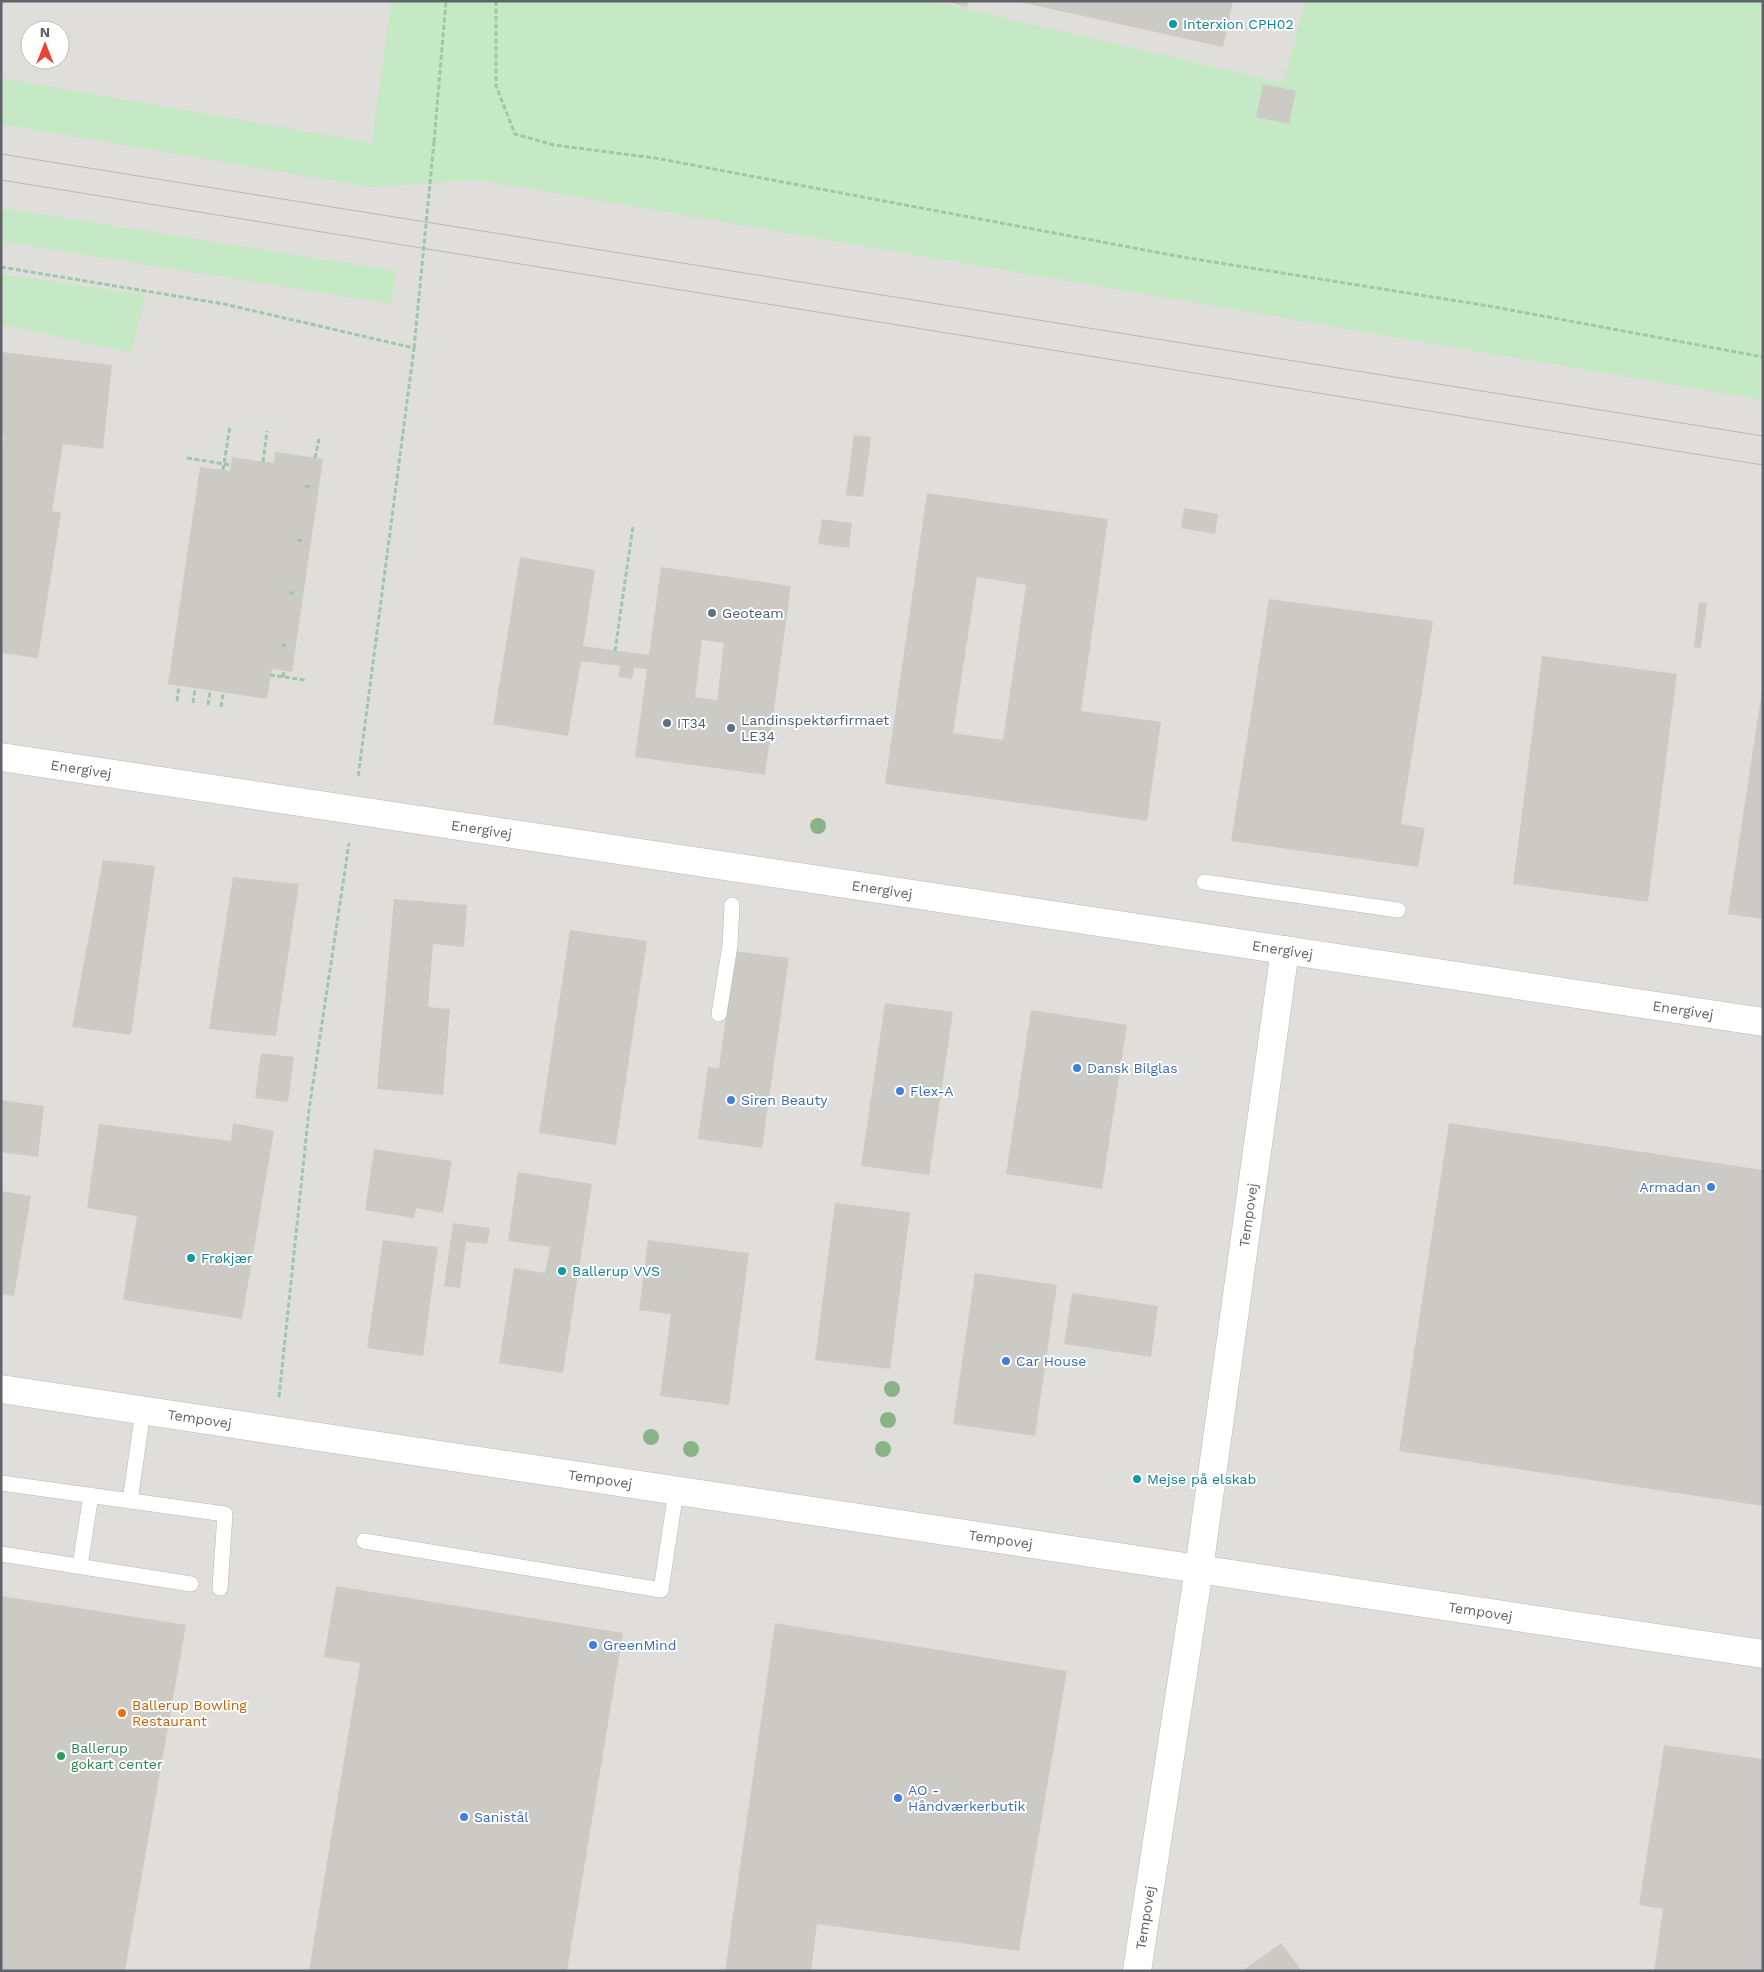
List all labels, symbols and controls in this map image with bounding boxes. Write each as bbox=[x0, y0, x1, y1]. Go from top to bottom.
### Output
place label: Interxion CPH02 bbox=[1183, 16, 1294, 32]
marker: Interxion CPH02 bbox=[1167, 18, 1179, 30]
north arrow bbox=[20, 20, 70, 70]
text: N bbox=[40, 24, 50, 40]
place label: Geoteam bbox=[722, 605, 784, 621]
marker: Geoteam bbox=[706, 607, 718, 619]
place label: Landinspektørfirmaet LE34 bbox=[741, 712, 889, 744]
place label: IT34 bbox=[677, 715, 706, 731]
marker: IT34 bbox=[661, 717, 673, 729]
marker: Landinspektørfirmaet LE34 bbox=[725, 722, 737, 734]
street label: Energivej bbox=[50, 757, 113, 782]
street label: Energivej bbox=[450, 817, 513, 842]
street label: Energivej bbox=[851, 877, 914, 902]
street label: Energivej bbox=[1251, 937, 1314, 962]
street label: Energivej bbox=[1652, 998, 1715, 1022]
place label: Dansk Bilglas bbox=[1087, 1060, 1178, 1076]
marker: Dansk Bilglas bbox=[1071, 1062, 1083, 1074]
place label: Flex-A bbox=[910, 1083, 953, 1099]
marker: Flex-A bbox=[894, 1085, 906, 1097]
place label: Siren Beauty bbox=[741, 1092, 828, 1108]
marker: Siren Beauty bbox=[725, 1094, 737, 1106]
place label: Armadan bbox=[1639, 1179, 1701, 1195]
marker: Armadan bbox=[1705, 1181, 1717, 1193]
street label: Tempovej bbox=[1236, 1182, 1261, 1248]
place label: Frøkjær bbox=[201, 1250, 253, 1266]
marker: Frøkjær bbox=[185, 1252, 197, 1264]
place label: Ballerup VVS bbox=[572, 1263, 660, 1279]
marker: Ballerup VVS bbox=[556, 1265, 568, 1277]
place label: Car House bbox=[1016, 1353, 1086, 1369]
marker: Car House bbox=[1000, 1355, 1012, 1367]
street label: Tempovej bbox=[167, 1406, 233, 1432]
street label: Tempovej bbox=[567, 1466, 633, 1492]
place label: Mejse på elskab bbox=[1147, 1471, 1256, 1487]
marker: Mejse på elskab bbox=[1131, 1473, 1143, 1485]
street label: Tempovej bbox=[968, 1527, 1034, 1552]
street label: Tempovej bbox=[1447, 1599, 1514, 1624]
place label: GreenMind bbox=[603, 1637, 677, 1653]
marker: GreenMind bbox=[587, 1639, 599, 1651]
place label: Ballerup Bowling Restaurant bbox=[132, 1697, 247, 1729]
marker: Ballerup Bowling Restaurant bbox=[116, 1707, 128, 1719]
place label: Ballerup gokart center bbox=[71, 1740, 163, 1772]
marker: Ballerup gokart center bbox=[55, 1750, 67, 1762]
place label: AO - Håndværkerbutik bbox=[908, 1782, 1025, 1814]
marker: AO - Håndværkerbutik bbox=[892, 1792, 904, 1804]
place label: Sanistål bbox=[474, 1809, 529, 1825]
marker: Sanistål bbox=[458, 1811, 470, 1823]
street label: Tempovej bbox=[1132, 1884, 1158, 1951]

